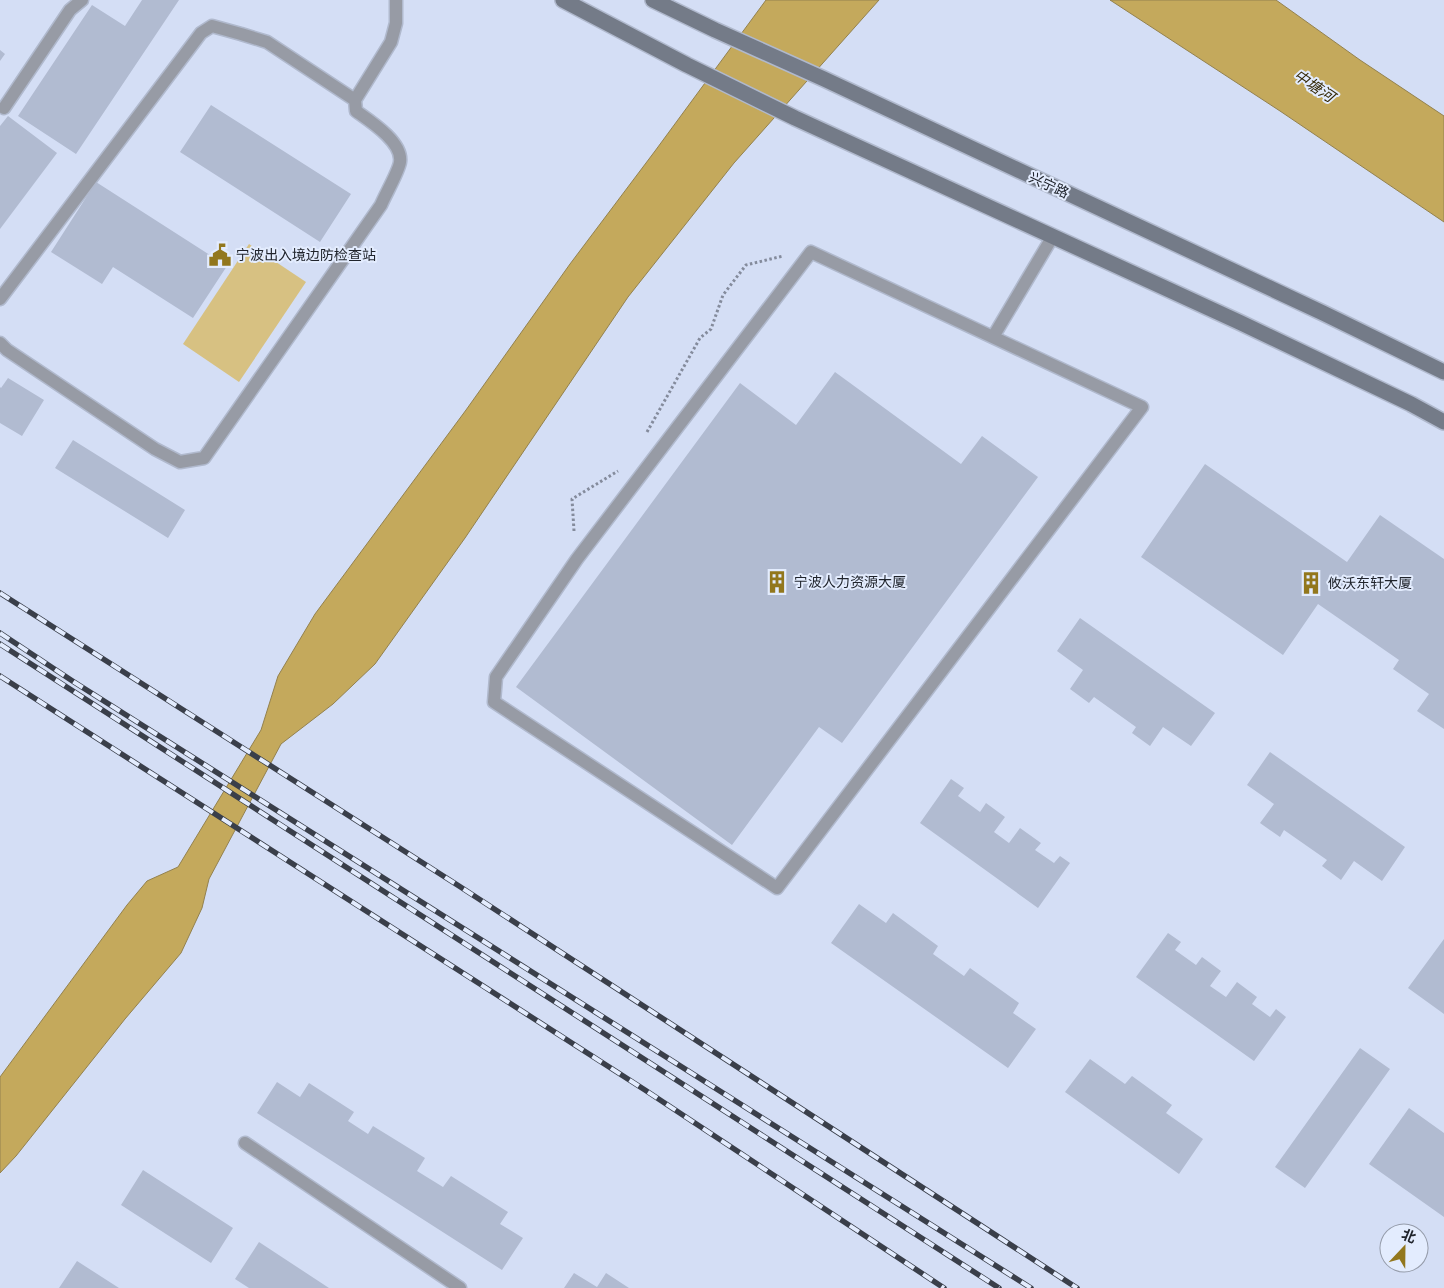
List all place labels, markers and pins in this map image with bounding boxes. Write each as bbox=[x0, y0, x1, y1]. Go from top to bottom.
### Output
public building icon: 宁波出入境边防检查站 bbox=[207, 242, 233, 268]
place label: 宁波出入境边防检查站 bbox=[236, 247, 376, 265]
building icon: 宁波人力资源大厦 bbox=[764, 569, 790, 595]
building icon: 攸沃东轩大厦 bbox=[1298, 570, 1324, 596]
place label: 宁波人力资源大厦 bbox=[794, 574, 906, 592]
place label: 攸沃东轩大厦 bbox=[1328, 576, 1412, 593]

